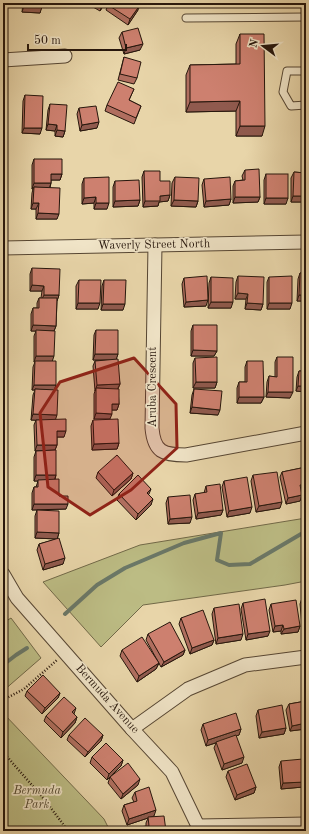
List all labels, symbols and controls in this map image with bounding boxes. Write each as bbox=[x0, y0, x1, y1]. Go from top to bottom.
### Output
scale bar bbox=[28, 26, 126, 52]
north arrow bbox=[243, 26, 283, 66]
text: 50 m bbox=[34, 34, 61, 47]
text: N bbox=[248, 38, 261, 49]
street label: Waverly Street North bbox=[98, 238, 211, 252]
street label: Aruba Crescent bbox=[147, 346, 159, 428]
street label: Bermuda Avenue bbox=[73, 662, 141, 736]
park label: Bermuda Park bbox=[12, 785, 61, 811]

